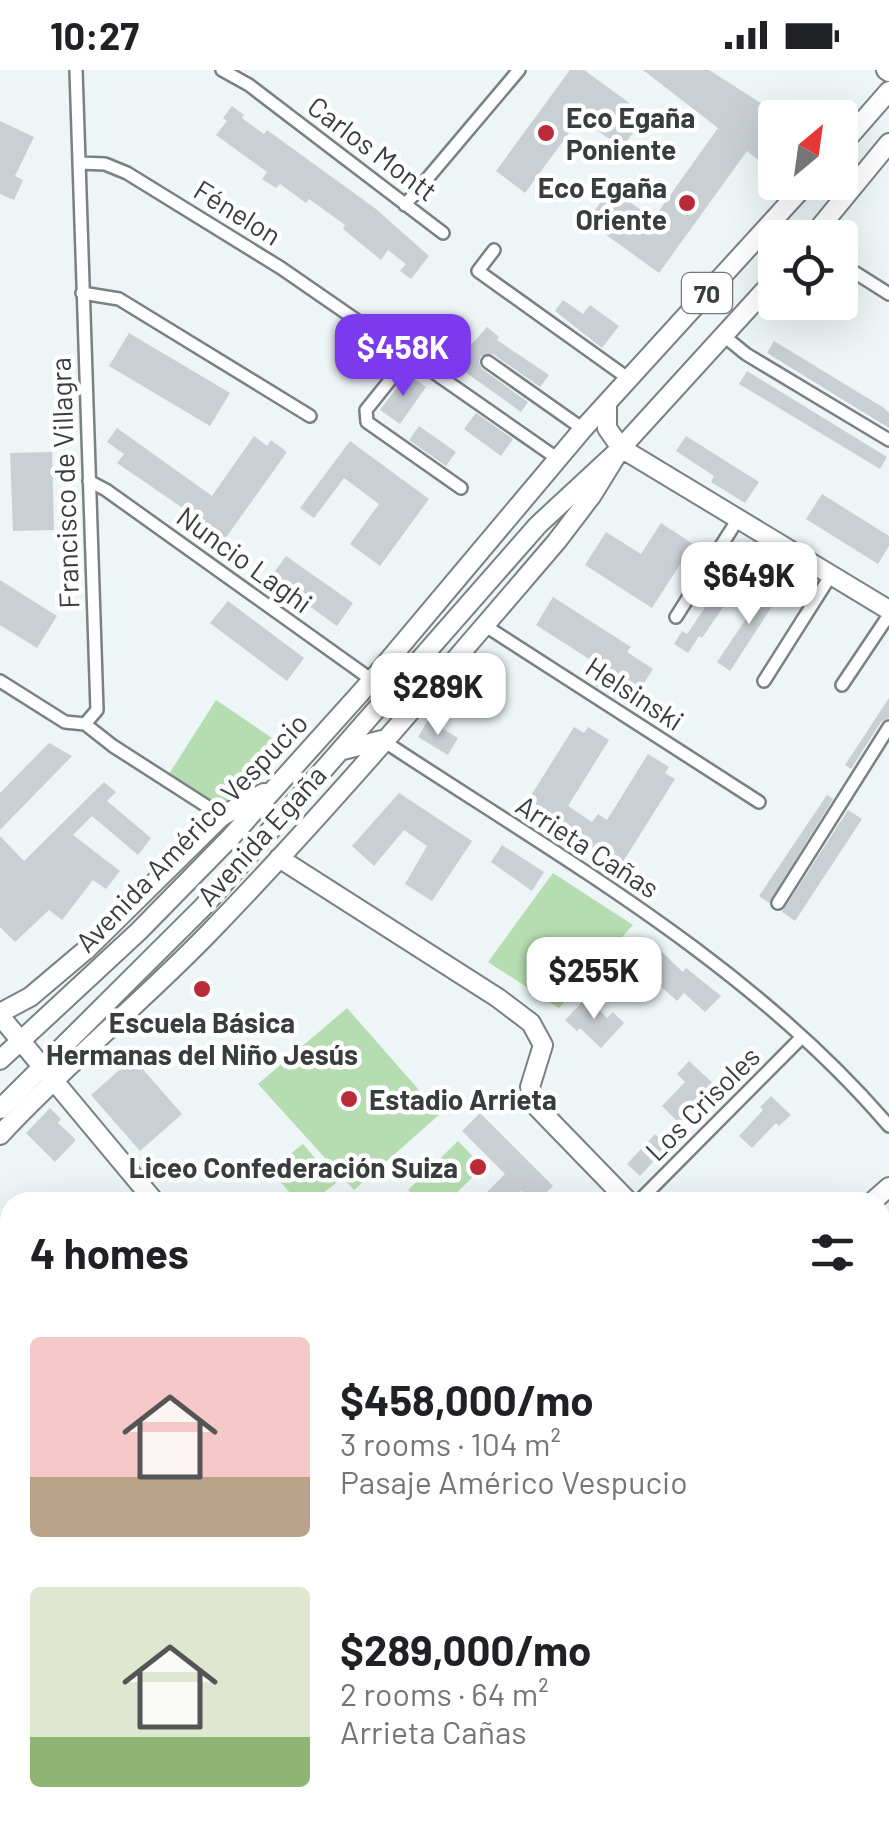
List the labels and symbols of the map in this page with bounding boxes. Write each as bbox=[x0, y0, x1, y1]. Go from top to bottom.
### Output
street label: Carlos Montt bbox=[302, 88, 444, 208]
place label: Eco Egaña Poniente bbox=[566, 100, 695, 166]
north arrow bbox=[758, 100, 858, 200]
marker: Eco Egaña Poniente bbox=[535, 122, 557, 144]
place label: Eco Egaña Oriente bbox=[538, 170, 667, 236]
street label: Fénelon bbox=[188, 172, 288, 252]
marker: Eco Egaña Oriente bbox=[676, 192, 698, 214]
road number: 70 bbox=[682, 273, 732, 313]
pin: $458K bbox=[333, 314, 473, 399]
street label: Francisco de Villagra bbox=[43, 357, 85, 609]
street label: Nuncio Laghi bbox=[171, 499, 319, 619]
pin: $649K bbox=[679, 542, 819, 627]
street label: Helsinski bbox=[580, 649, 690, 737]
pin: $289K bbox=[368, 653, 508, 738]
street label: Avenida Américo Vespucio bbox=[68, 705, 314, 959]
street label: Avenida Egaña bbox=[189, 758, 333, 912]
street label: Arrieta Cañas bbox=[510, 787, 666, 905]
pin: $255K bbox=[524, 937, 664, 1022]
marker: Escuela Básica Hermanas del Niño Jesús bbox=[191, 978, 213, 1000]
place label: Escuela Básica Hermanas del Niño Jesús bbox=[46, 1005, 358, 1071]
street label: Los Crisoles bbox=[638, 1039, 766, 1167]
place label: Estadio Arrieta bbox=[369, 1082, 557, 1116]
marker: Estadio Arrieta bbox=[338, 1088, 360, 1110]
place label: Liceo Confederación Suiza bbox=[129, 1150, 458, 1184]
marker: Liceo Confederación Suiza bbox=[467, 1156, 489, 1178]

